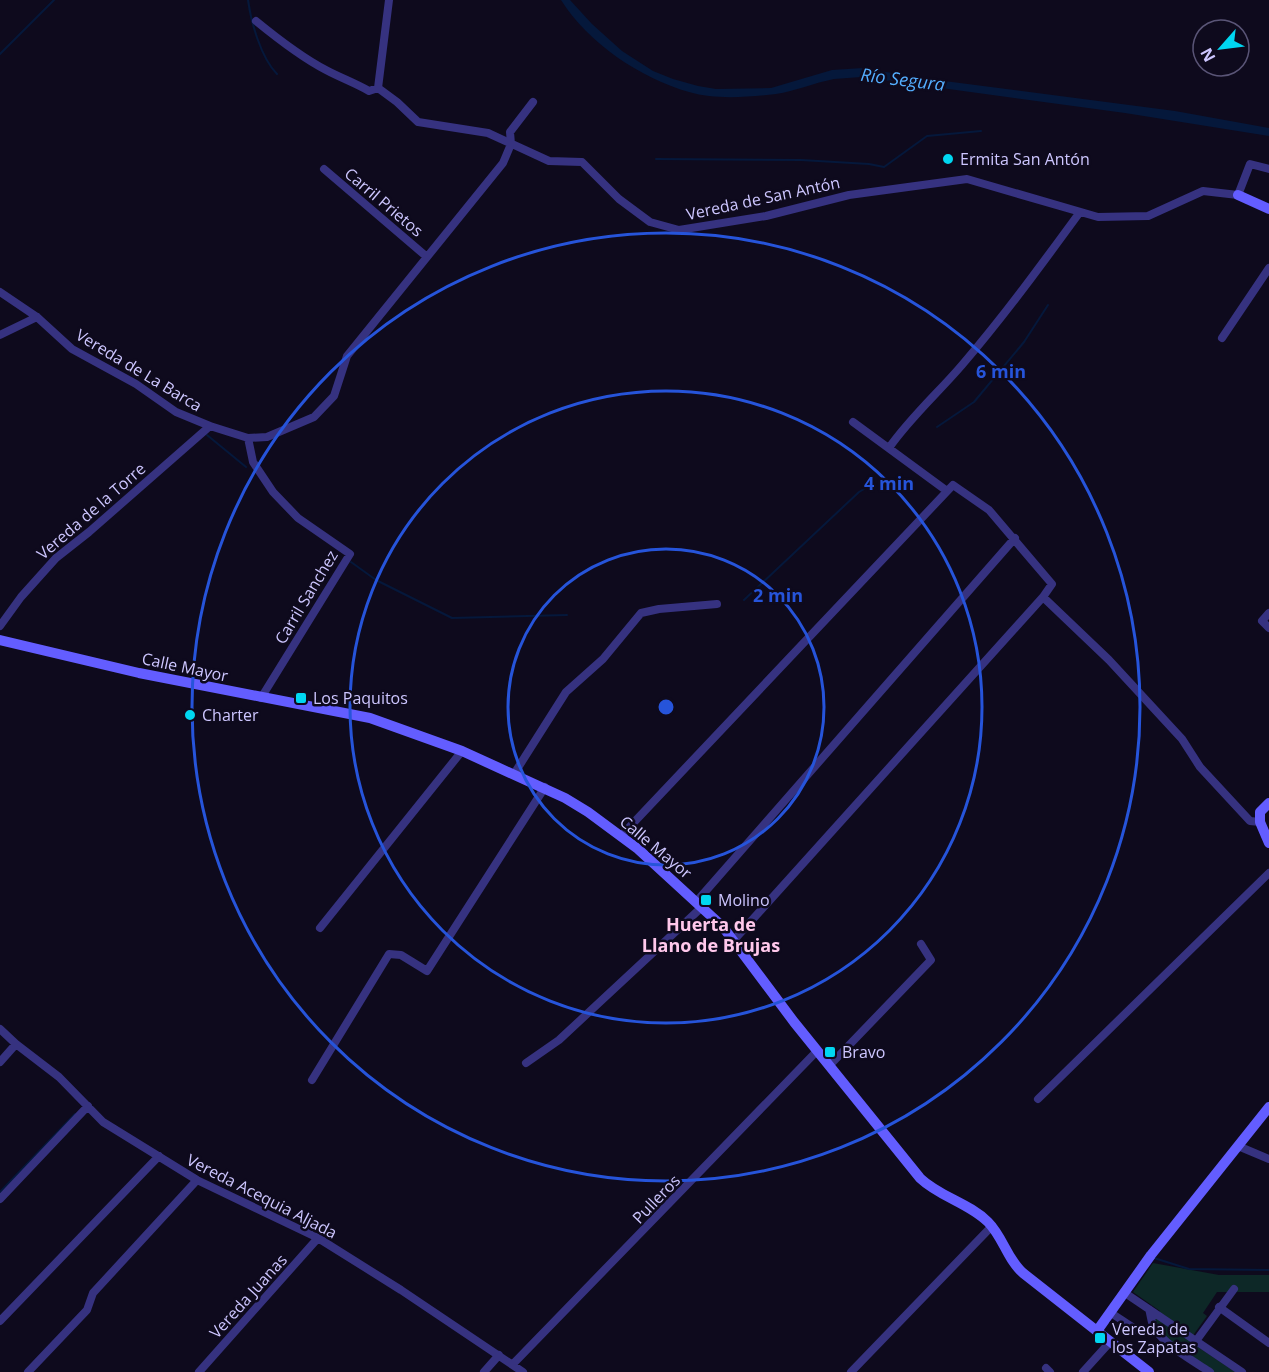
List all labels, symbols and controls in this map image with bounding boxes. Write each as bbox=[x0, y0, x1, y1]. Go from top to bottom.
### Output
north arrow bbox=[1191, 18, 1251, 78]
text: N bbox=[1195, 44, 1221, 66]
water label: Río Segura bbox=[860, 62, 946, 96]
place label: Ermita San Antón bbox=[960, 148, 1090, 170]
marker: Ermita San Antón bbox=[941, 152, 955, 166]
street label: Carril Prietos bbox=[340, 163, 428, 241]
street label: Vereda de San Antón bbox=[684, 171, 842, 225]
street label: Vereda de La Barca bbox=[72, 324, 206, 416]
text: 6 min bbox=[976, 359, 1026, 383]
street label: Vereda de la Torre bbox=[32, 458, 150, 564]
text: 4 min bbox=[864, 471, 914, 495]
street label: Carril Sanchez bbox=[269, 546, 343, 648]
text: 2 min bbox=[753, 583, 803, 607]
street label: Calle Mayor bbox=[140, 647, 231, 687]
place label: Los Paquitos bbox=[313, 687, 408, 709]
marker: Los Paquitos bbox=[294, 691, 308, 705]
centre of rings bbox=[656, 697, 676, 717]
place label: Charter bbox=[202, 704, 259, 726]
marker: Charter bbox=[183, 708, 197, 722]
street label: Calle Mayor bbox=[615, 810, 697, 884]
place label: Molino bbox=[718, 889, 770, 911]
marker: Molino bbox=[699, 893, 713, 907]
district label: Huerta de Llano de Brujas bbox=[642, 912, 780, 957]
place label: Bravo bbox=[842, 1041, 885, 1063]
marker: Bravo bbox=[823, 1045, 837, 1059]
street label: Vereda Acequia Aljada bbox=[183, 1148, 341, 1244]
street label: Pulleros bbox=[627, 1170, 685, 1228]
street label: Vereda Juanas bbox=[204, 1249, 292, 1343]
place label: Vereda de los Zapatas bbox=[1112, 1318, 1196, 1358]
marker: Vereda de los Zapatas bbox=[1093, 1331, 1107, 1345]

